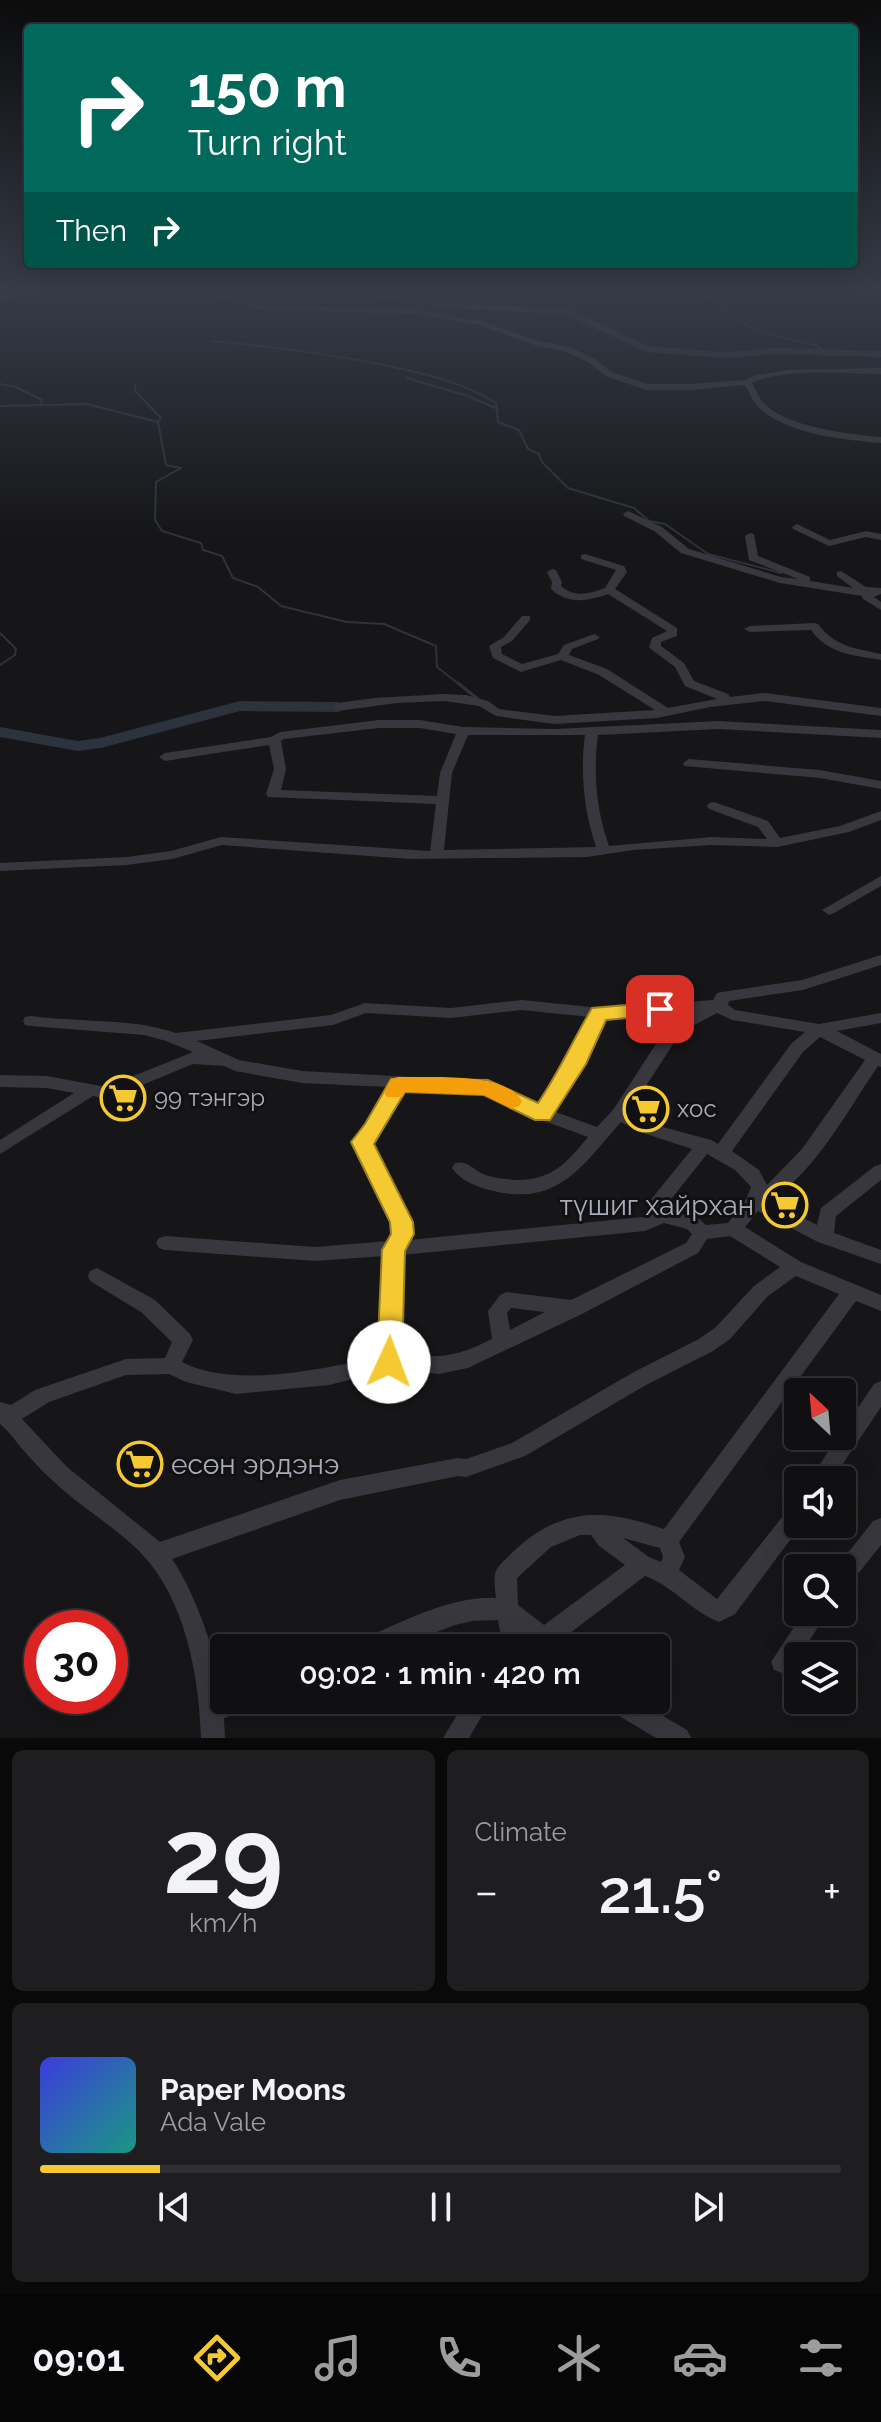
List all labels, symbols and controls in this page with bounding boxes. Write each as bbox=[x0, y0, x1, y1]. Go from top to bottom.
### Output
text: 150 m bbox=[188, 54, 347, 120]
icon: right bbox=[56, 56, 160, 160]
text: Turn right bbox=[188, 121, 347, 163]
icon: right bbox=[143, 208, 187, 252]
text: Then bbox=[56, 213, 127, 248]
pin bbox=[626, 975, 694, 1043]
icon: arrive bbox=[638, 987, 682, 1031]
supermarket icon: 99 тэнгэр bbox=[99, 1074, 147, 1122]
place label: 99 тэнгэр bbox=[154, 1083, 265, 1112]
supermarket icon: хос bbox=[622, 1085, 670, 1133]
place label: хос bbox=[677, 1094, 717, 1123]
supermarket icon: түшиг хайрхан bbox=[761, 1181, 809, 1229]
place label: түшиг хайрхан bbox=[560, 1189, 754, 1222]
position arrow bbox=[347, 1320, 431, 1404]
north arrow bbox=[784, 1378, 856, 1450]
map controls bbox=[784, 1378, 856, 1714]
supermarket icon: есөн эрдэнэ bbox=[116, 1440, 164, 1488]
place label: есөн эрдэнэ bbox=[171, 1448, 339, 1481]
button: sound bbox=[784, 1466, 856, 1538]
button: search bbox=[784, 1554, 856, 1626]
speed limit sign: 30 bbox=[24, 1610, 128, 1714]
button: layers bbox=[784, 1642, 856, 1714]
text: 09:02 · 1 min · 420 m bbox=[299, 1656, 581, 1691]
text: 29 bbox=[163, 1795, 283, 1917]
text: Climate bbox=[475, 1817, 567, 1847]
text: 21.5° bbox=[599, 1857, 722, 1927]
text: − bbox=[475, 1866, 498, 1917]
text: + bbox=[823, 1866, 841, 1917]
text: km/h bbox=[189, 1908, 258, 1938]
text: Paper Moons bbox=[160, 2072, 346, 2107]
text: Ada Vale bbox=[160, 2107, 266, 2137]
icon: previous bbox=[152, 2185, 196, 2229]
icon: pause bbox=[419, 2185, 463, 2229]
icon: next bbox=[686, 2185, 730, 2229]
icon: directions bbox=[189, 2330, 245, 2386]
icon: music bbox=[310, 2330, 366, 2386]
icon: phone bbox=[431, 2330, 487, 2386]
icon: climate bbox=[551, 2330, 607, 2386]
icon: car bbox=[672, 2330, 728, 2386]
icon: filters bbox=[793, 2330, 849, 2386]
text: 09:01 bbox=[32, 2337, 124, 2379]

